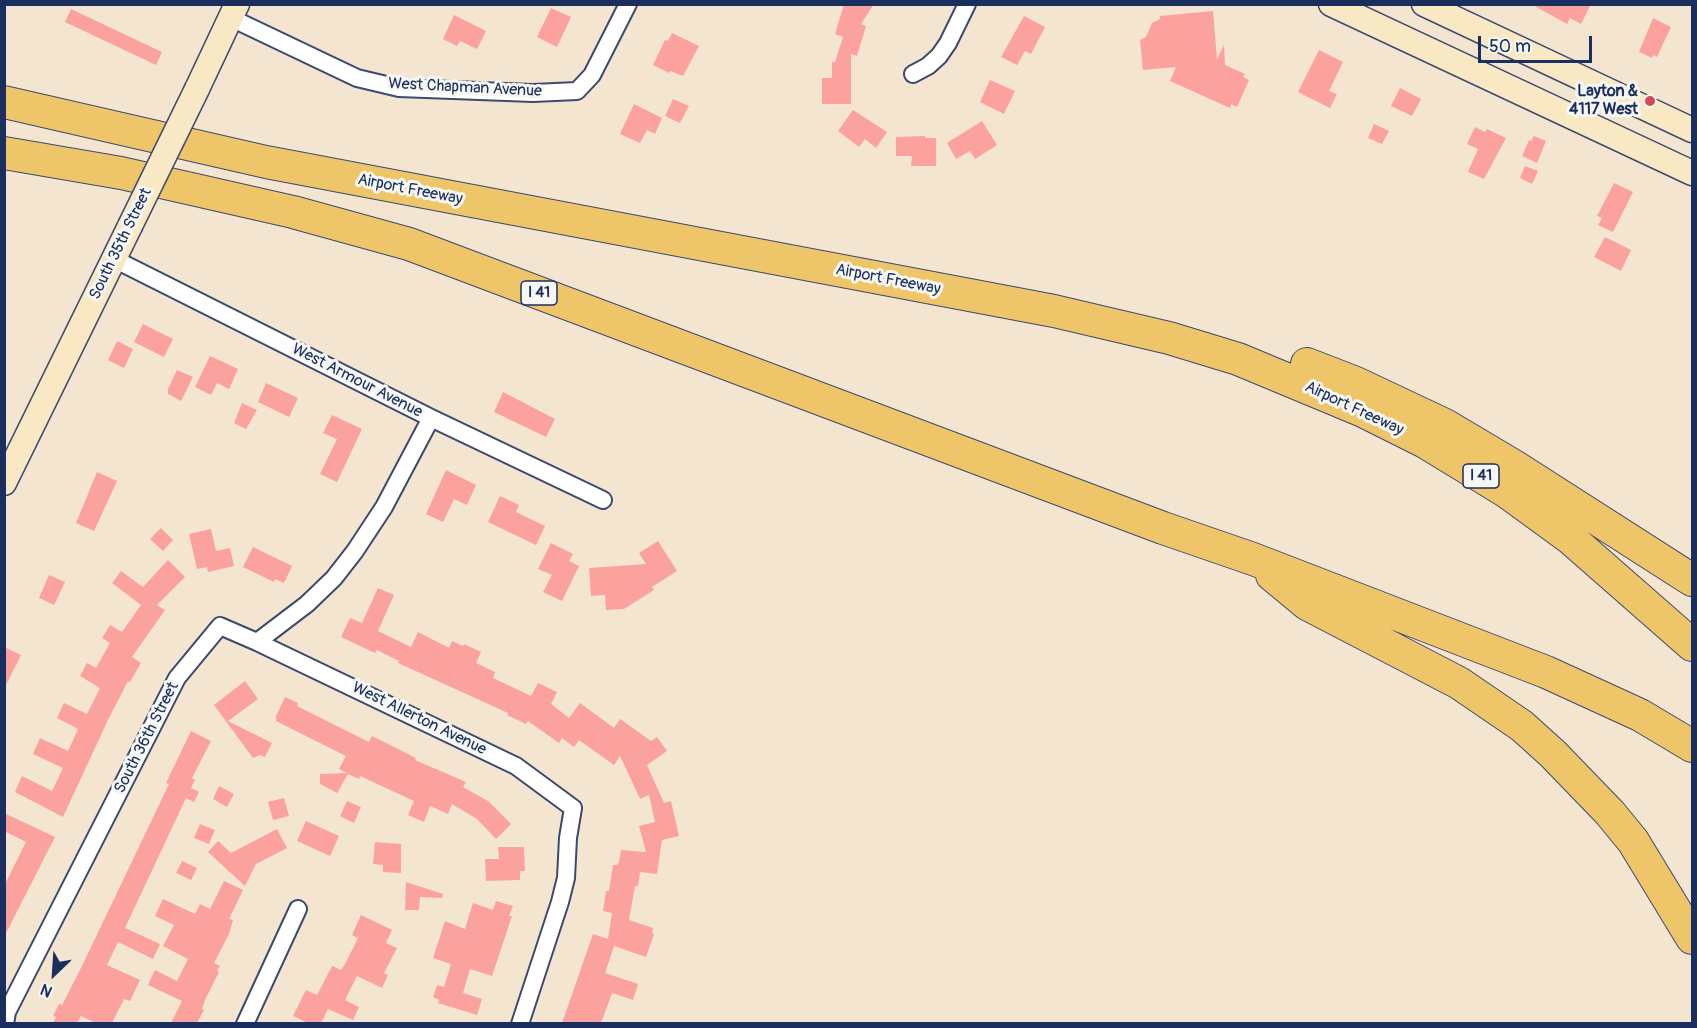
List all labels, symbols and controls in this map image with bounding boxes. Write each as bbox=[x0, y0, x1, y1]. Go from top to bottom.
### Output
scale bar bbox=[1481, 24, 1595, 62]
text: 50 m bbox=[1489, 35, 1531, 58]
street label: West Chapman Avenue bbox=[388, 74, 542, 102]
place label: Layton & 4117 West bbox=[1569, 82, 1638, 120]
marker: Layton & 4117 West bbox=[1643, 94, 1657, 108]
street label: Airport Freeway bbox=[356, 170, 464, 210]
street label: South 35th Street bbox=[86, 185, 156, 303]
street label: Airport Freeway bbox=[834, 260, 942, 300]
road number: I 41 bbox=[521, 281, 557, 305]
street label: West Armour Avenue bbox=[289, 340, 425, 422]
street label: Airport Freeway bbox=[1302, 378, 1406, 440]
road number: I 41 bbox=[1463, 464, 1499, 488]
street label: West Allerton Avenue bbox=[349, 678, 489, 760]
street label: South 36th Street bbox=[111, 679, 183, 797]
north arrow bbox=[24, 944, 84, 1004]
text: N bbox=[37, 979, 56, 1002]

